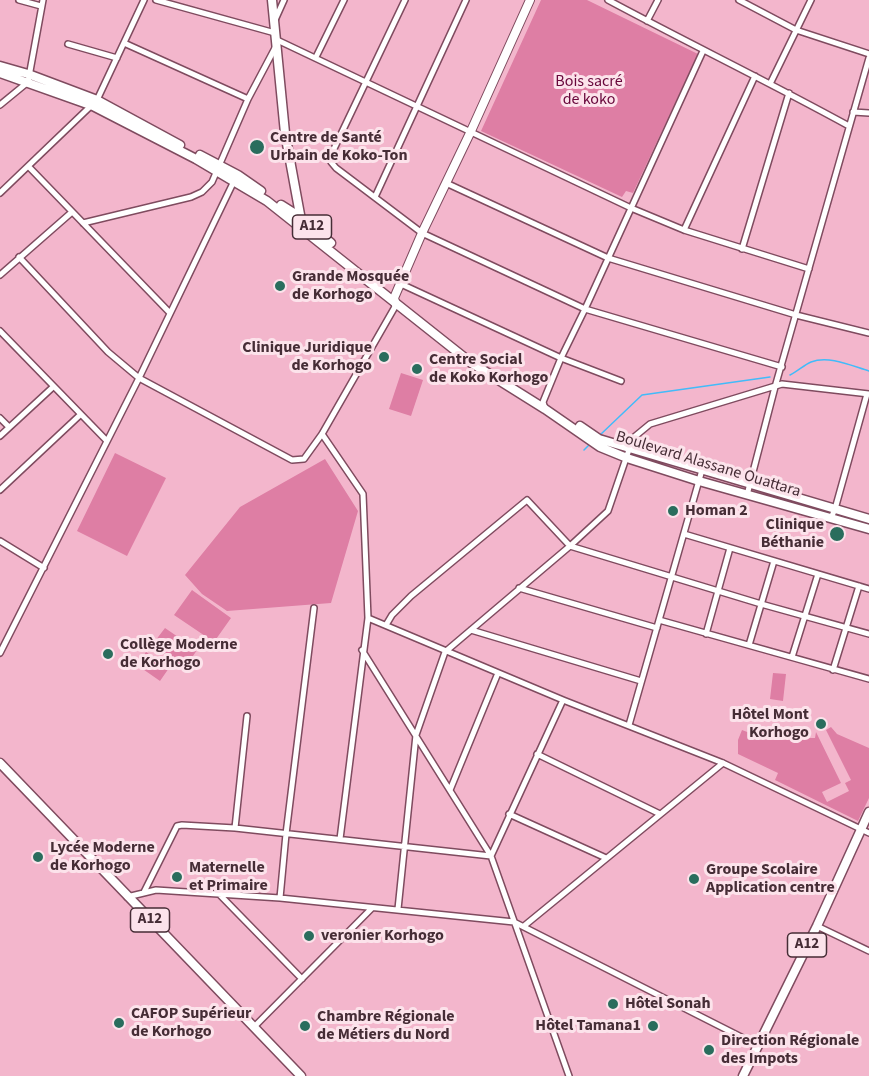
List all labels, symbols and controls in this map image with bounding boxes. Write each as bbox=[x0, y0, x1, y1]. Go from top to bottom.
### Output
park label: Bois sacré de koko bbox=[555, 72, 623, 110]
place label: Centre de Santé Urbain de Koko-Ton bbox=[270, 128, 408, 166]
marker: Centre de Santé Urbain de Koko-Ton bbox=[248, 138, 266, 156]
road number: A12 bbox=[292, 215, 332, 239]
place label: Grande Mosquée de Korhogo bbox=[292, 267, 409, 305]
marker: Grande Mosquée de Korhogo bbox=[273, 279, 287, 293]
place label: Clinique Juridique de Korhogo bbox=[242, 338, 372, 376]
marker: Clinique Juridique de Korhogo bbox=[377, 350, 391, 364]
place label: Centre Social de Koko Korhogo bbox=[429, 350, 548, 388]
marker: Centre Social de Koko Korhogo bbox=[410, 362, 424, 376]
street label: Boulevard Alassane Ouattara bbox=[613, 428, 803, 502]
place label: Homan 2 bbox=[685, 501, 748, 521]
marker: Homan 2 bbox=[666, 504, 680, 518]
place label: Clinique Béthanie bbox=[761, 515, 824, 553]
marker: Clinique Béthanie bbox=[828, 525, 846, 543]
place label: Collège Moderne de Korhogo bbox=[120, 635, 238, 673]
marker: Collège Moderne de Korhogo bbox=[101, 647, 115, 661]
place label: Hôtel Mont Korhogo bbox=[732, 705, 809, 743]
marker: Hôtel Mont Korhogo bbox=[814, 717, 828, 731]
place label: Lycée Moderne de Korhogo bbox=[50, 838, 155, 876]
marker: Lycée Moderne de Korhogo bbox=[31, 850, 45, 864]
place label: Maternelle et Primaire bbox=[189, 858, 268, 896]
place label: Groupe Scolaire Application centre bbox=[706, 860, 835, 898]
marker: Maternelle et Primaire bbox=[170, 870, 184, 884]
marker: Groupe Scolaire Application centre bbox=[687, 872, 701, 886]
road number: A12 bbox=[130, 908, 170, 932]
place label: veronier Korhogo bbox=[321, 926, 444, 946]
marker: veronier Korhogo bbox=[302, 929, 316, 943]
road number: A12 bbox=[788, 933, 826, 957]
place label: Hôtel Sonah bbox=[625, 994, 711, 1014]
marker: Hôtel Sonah bbox=[606, 997, 620, 1011]
place label: CAFOP Supérieur de Korhogo bbox=[131, 1004, 251, 1042]
place label: Chambre Régionale de Métiers du Nord bbox=[317, 1007, 455, 1045]
marker: CAFOP Supérieur de Korhogo bbox=[112, 1016, 126, 1030]
place label: Hôtel Tamana1 bbox=[535, 1016, 641, 1036]
marker: Chambre Régionale de Métiers du Nord bbox=[298, 1019, 312, 1033]
marker: Hôtel Tamana1 bbox=[646, 1019, 660, 1033]
place label: Direction Régionale des Impots bbox=[721, 1031, 859, 1069]
marker: Direction Régionale des Impots bbox=[702, 1043, 716, 1057]

